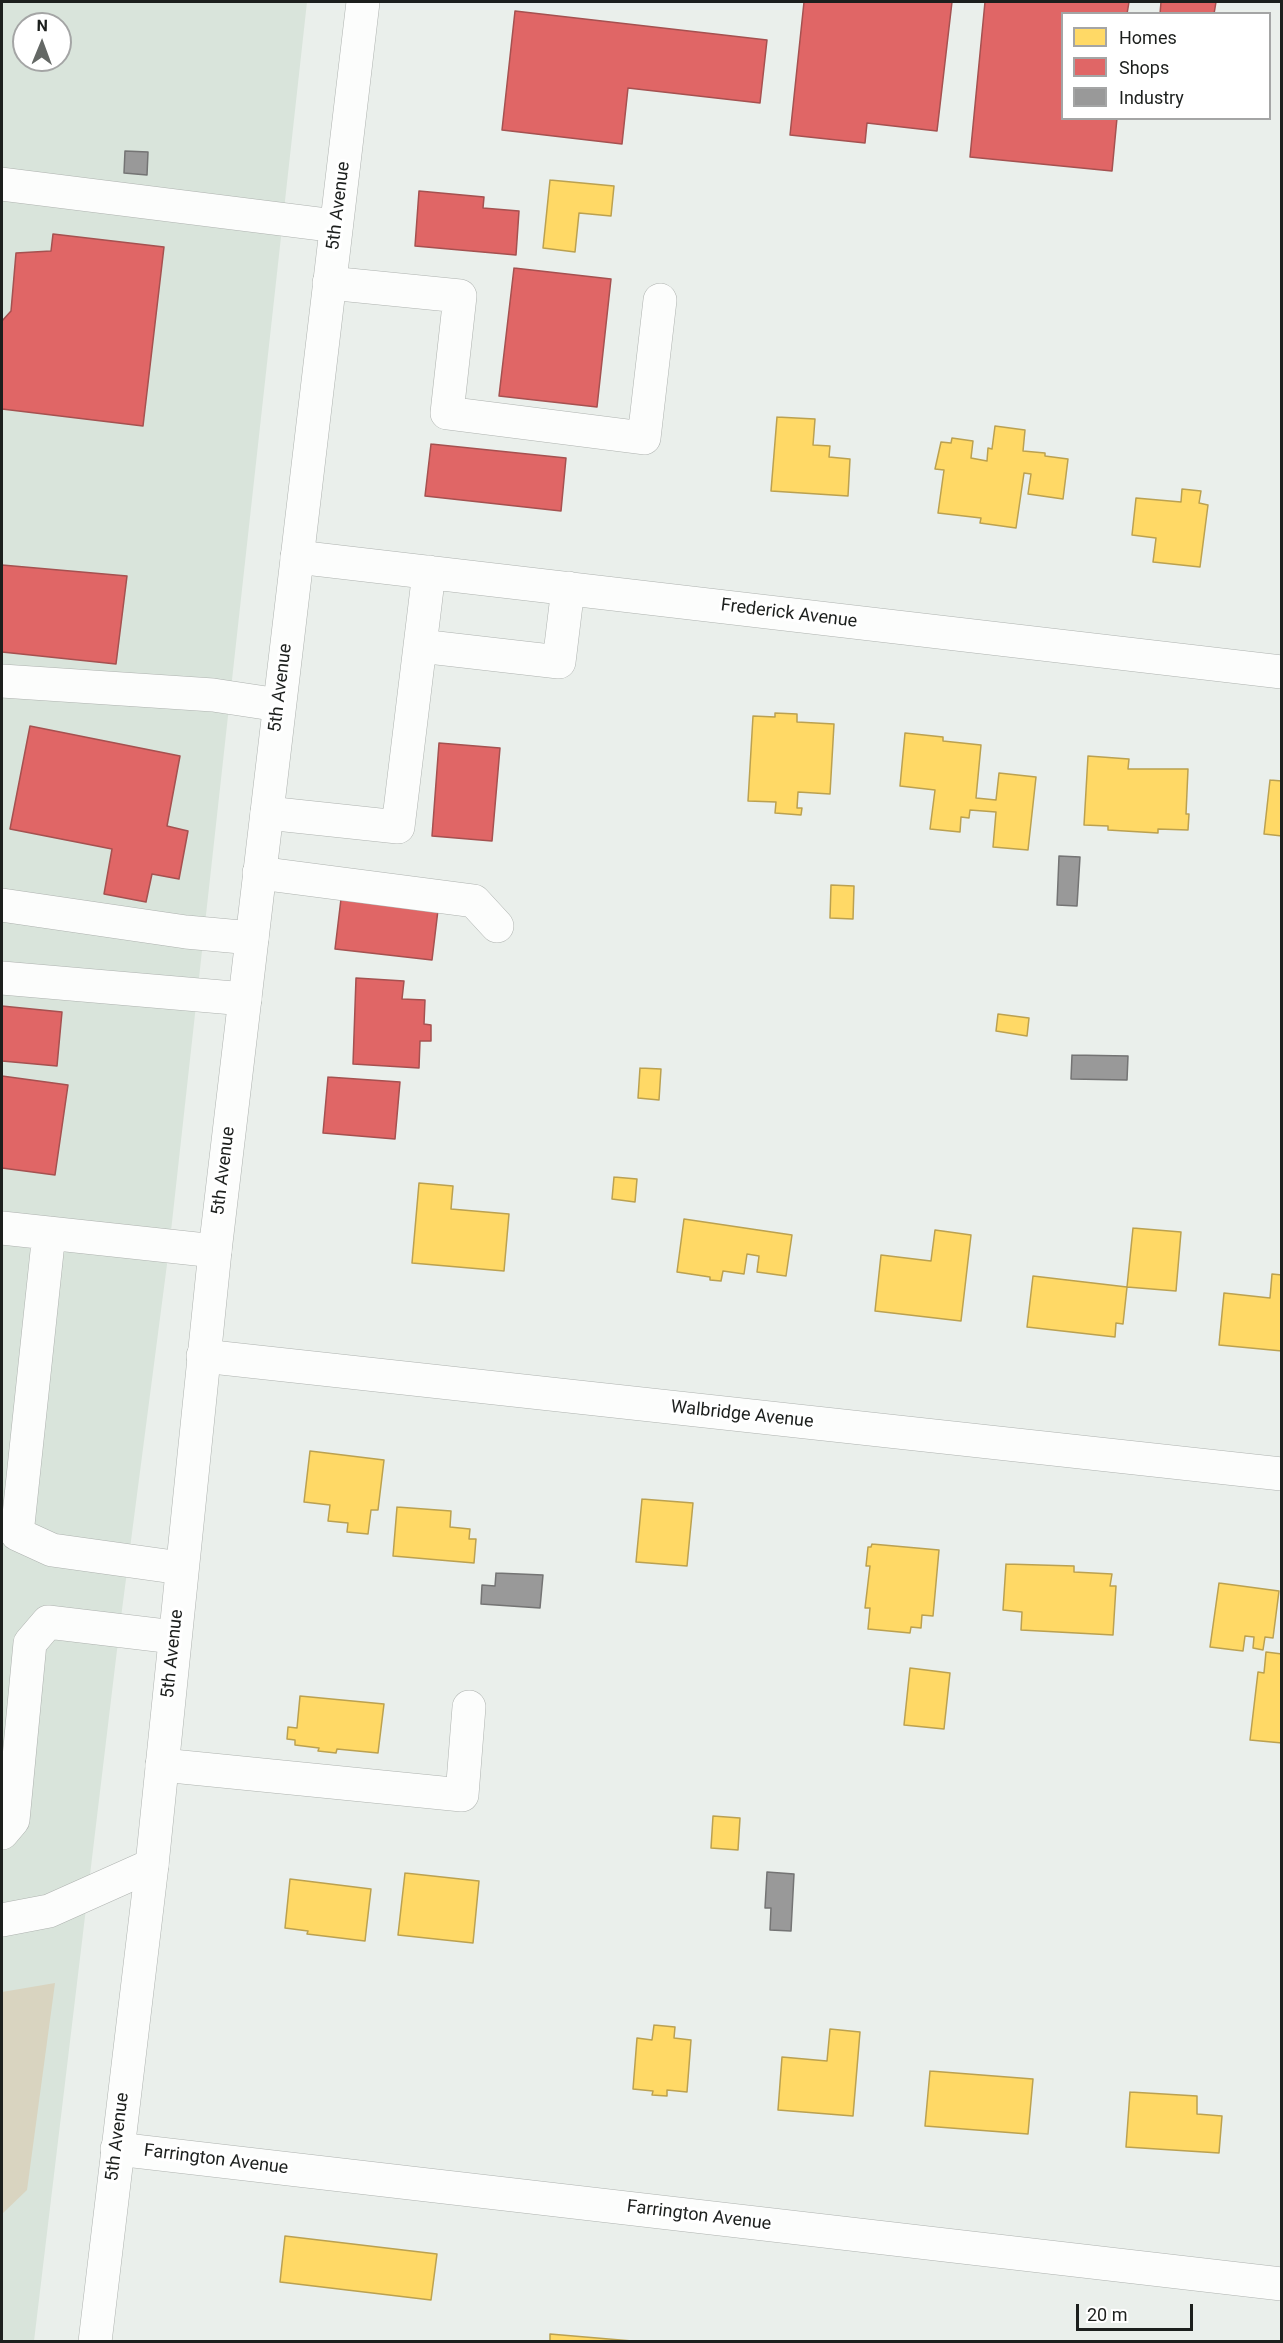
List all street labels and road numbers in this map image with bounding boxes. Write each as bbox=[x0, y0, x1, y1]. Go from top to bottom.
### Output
street label: 5th Avenue bbox=[323, 160, 355, 252]
street label: Frederick Avenue bbox=[720, 595, 858, 633]
street label: 5th Avenue bbox=[265, 642, 297, 734]
street label: 5th Avenue bbox=[208, 1125, 240, 1217]
street label: Walbridge Avenue bbox=[669, 1397, 815, 1433]
street label: 5th Avenue bbox=[158, 1608, 188, 1700]
street label: 5th Avenue bbox=[102, 2091, 134, 2183]
street label: Farrington Avenue bbox=[143, 2140, 289, 2180]
street label: Farrington Avenue bbox=[626, 2196, 772, 2236]

